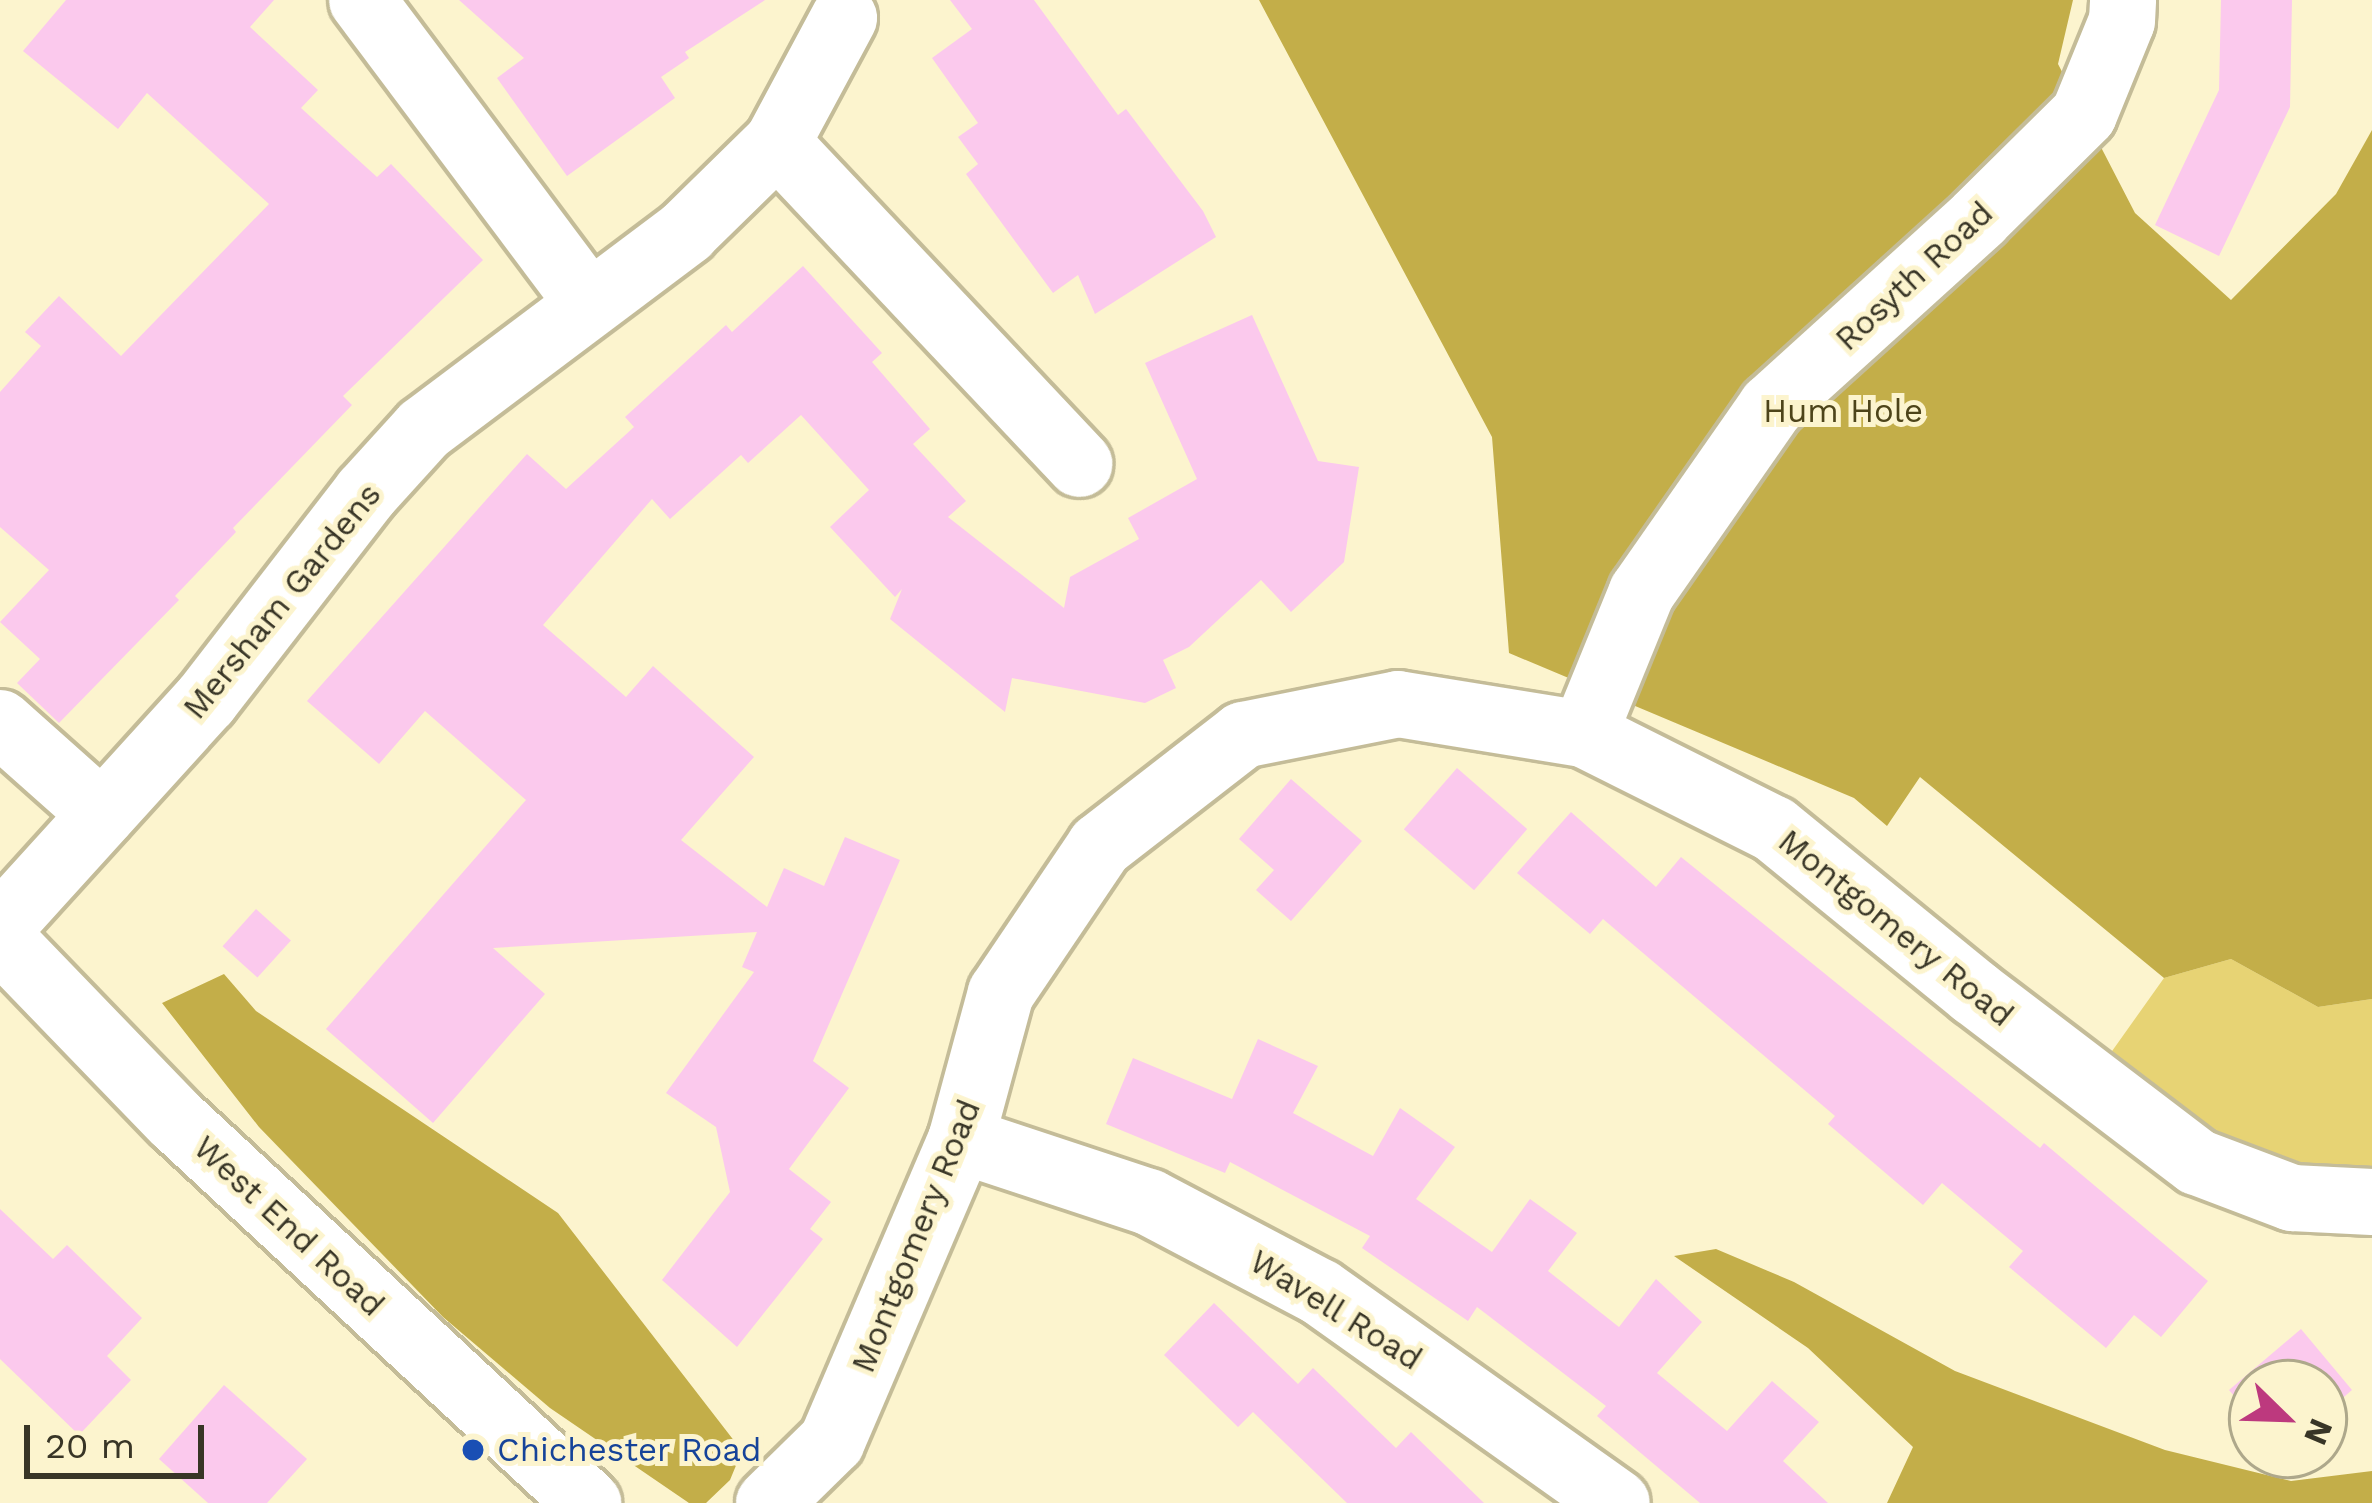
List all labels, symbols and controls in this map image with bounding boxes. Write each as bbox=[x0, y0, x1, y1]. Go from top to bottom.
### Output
street label: Rosyth Road bbox=[1827, 193, 2001, 359]
park label: Hum Hole bbox=[1763, 391, 1923, 431]
street label: Mersham Gardens bbox=[175, 475, 389, 727]
street label: Montgomery Road bbox=[1770, 821, 2022, 1035]
street label: Montgomery Road bbox=[843, 1093, 989, 1379]
street label: West End Road bbox=[186, 1128, 392, 1324]
street label: Wavell Road bbox=[1242, 1241, 1430, 1379]
north arrow bbox=[2228, 1359, 2348, 1479]
scale bar bbox=[30, 1401, 210, 1475]
text: N bbox=[2296, 1413, 2342, 1451]
text: 20 m bbox=[45, 1425, 135, 1467]
place label: Chichester Road bbox=[497, 1430, 762, 1470]
marker: Chichester Road bbox=[460, 1437, 486, 1463]

